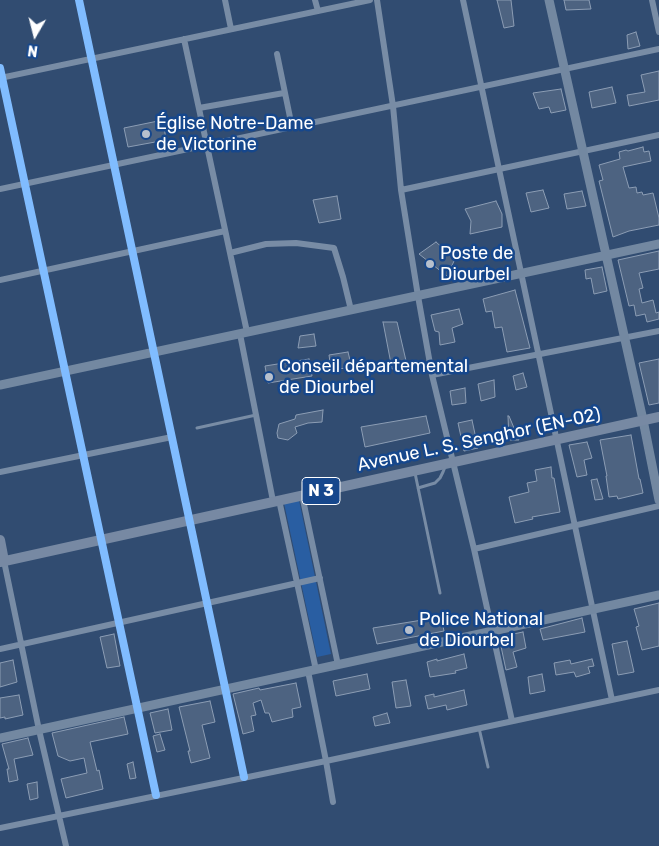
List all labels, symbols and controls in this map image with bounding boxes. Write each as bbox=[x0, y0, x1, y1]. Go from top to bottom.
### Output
north arrow bbox=[10, 10, 60, 60]
text: N bbox=[27, 41, 39, 59]
place label: Église Notre-Dame de Victorine bbox=[156, 113, 313, 156]
marker: Église Notre-Dame de Victorine bbox=[140, 128, 152, 140]
place label: Poste de Diourbel bbox=[440, 243, 513, 286]
marker: Poste de Diourbel bbox=[424, 258, 436, 270]
place label: Conseil départemental de Diourbel bbox=[279, 356, 468, 398]
marker: Conseil départemental de Diourbel bbox=[263, 371, 275, 383]
street label: Avenue L. S. Senghor (EN-02) bbox=[355, 404, 603, 476]
road number: N 3 bbox=[302, 478, 340, 504]
place label: Police National de Diourbel bbox=[419, 609, 543, 652]
marker: Police National de Diourbel bbox=[403, 624, 415, 636]

